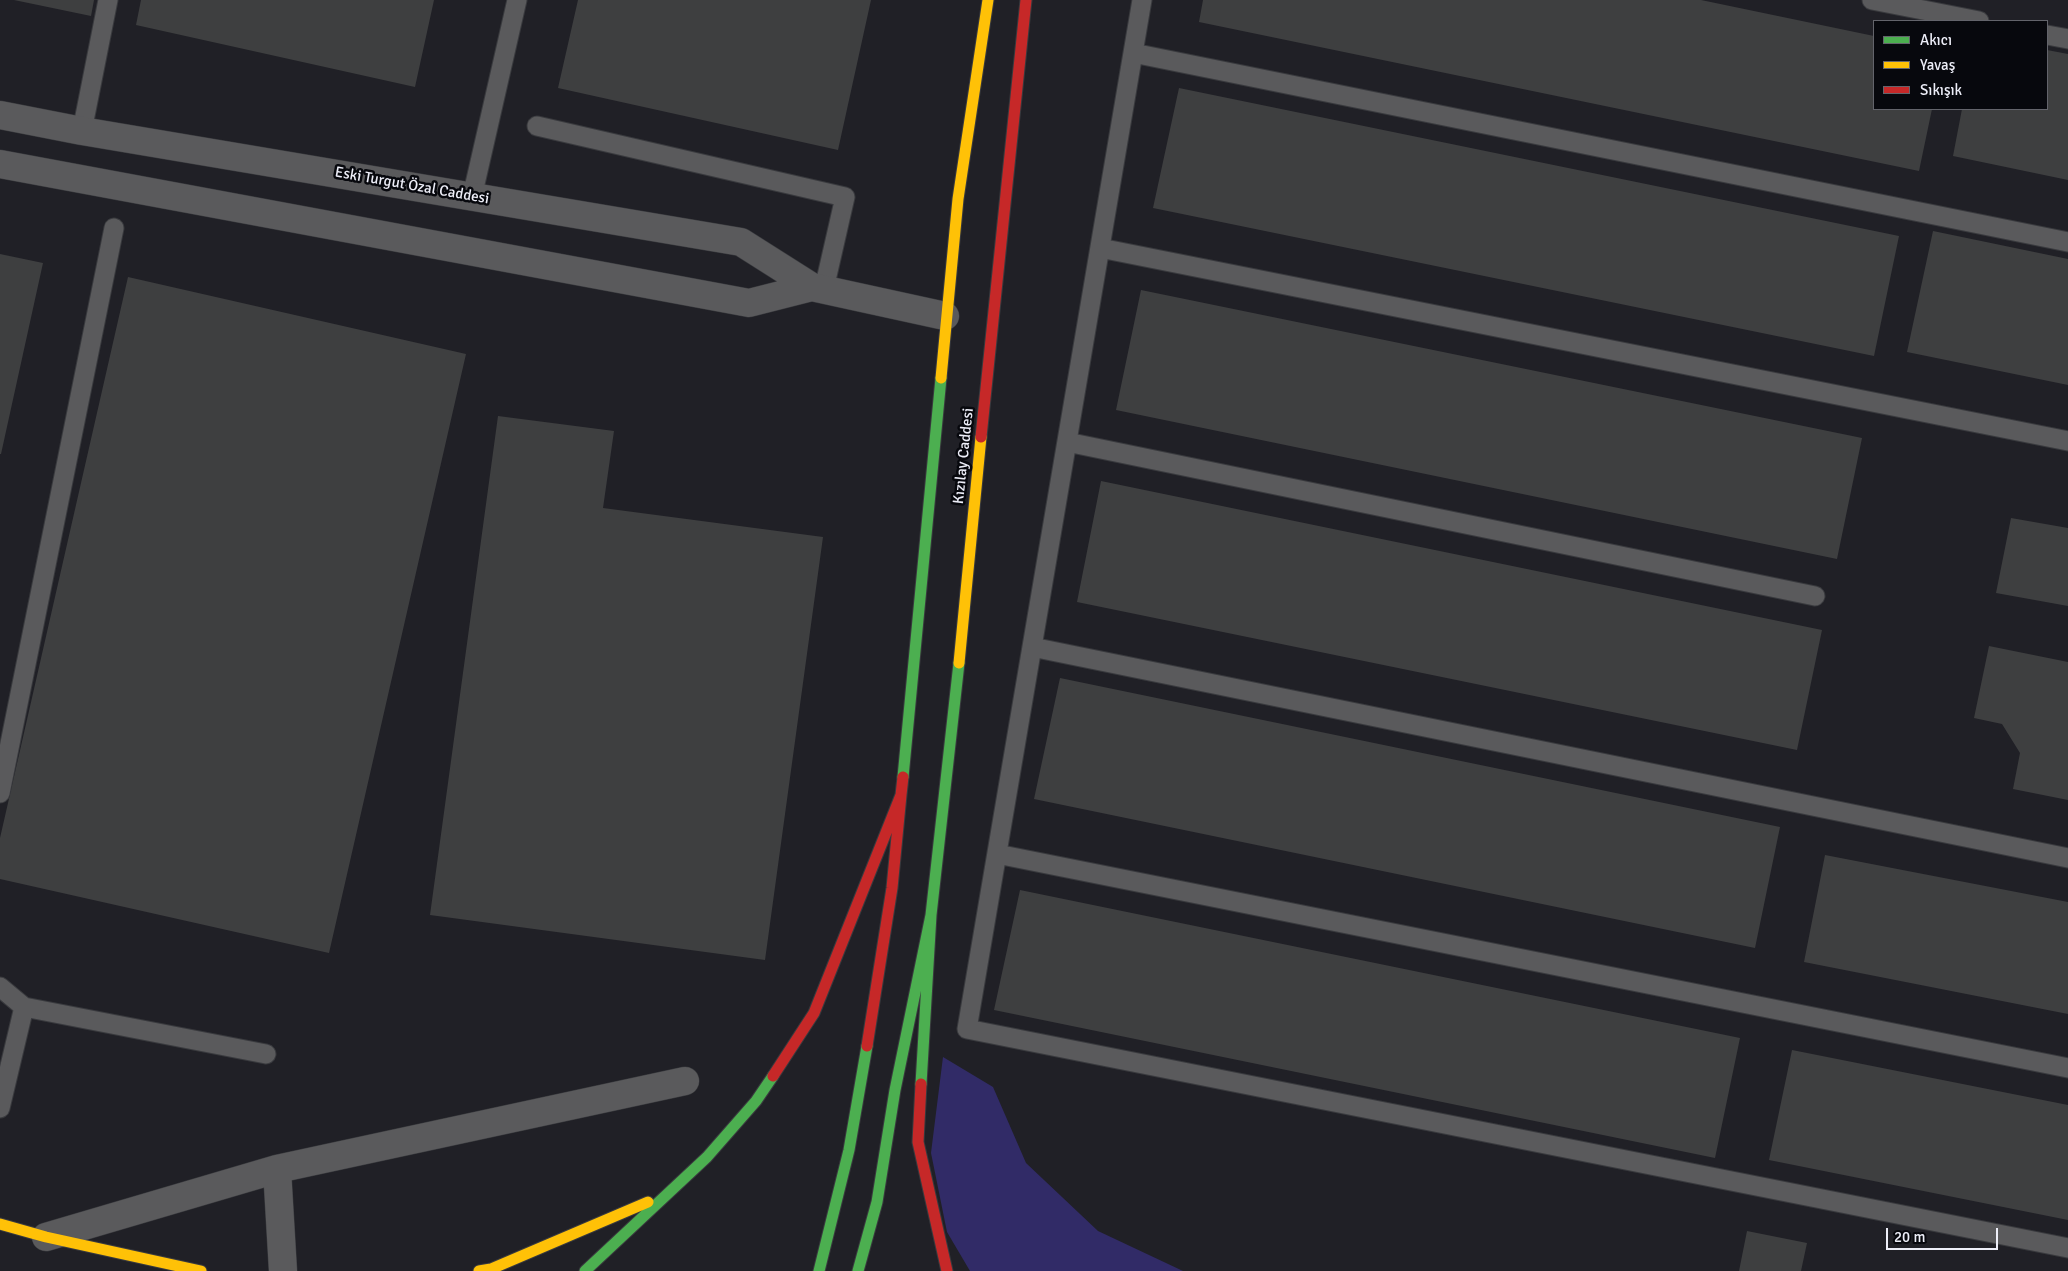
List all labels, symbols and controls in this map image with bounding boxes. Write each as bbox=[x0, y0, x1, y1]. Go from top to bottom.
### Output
legend bbox=[1873, 20, 2048, 110]
text: Akıcı bbox=[1920, 31, 1952, 49]
text: Yavaş bbox=[1920, 56, 1955, 74]
text: Sıkışık bbox=[1920, 81, 1962, 99]
street label: Eski Turgut Özal Caddesi bbox=[333, 164, 491, 208]
street label: Kızılay Caddesi bbox=[950, 407, 978, 505]
scale bar bbox=[1888, 1218, 2000, 1250]
text: 20 m bbox=[1894, 1228, 1925, 1246]

